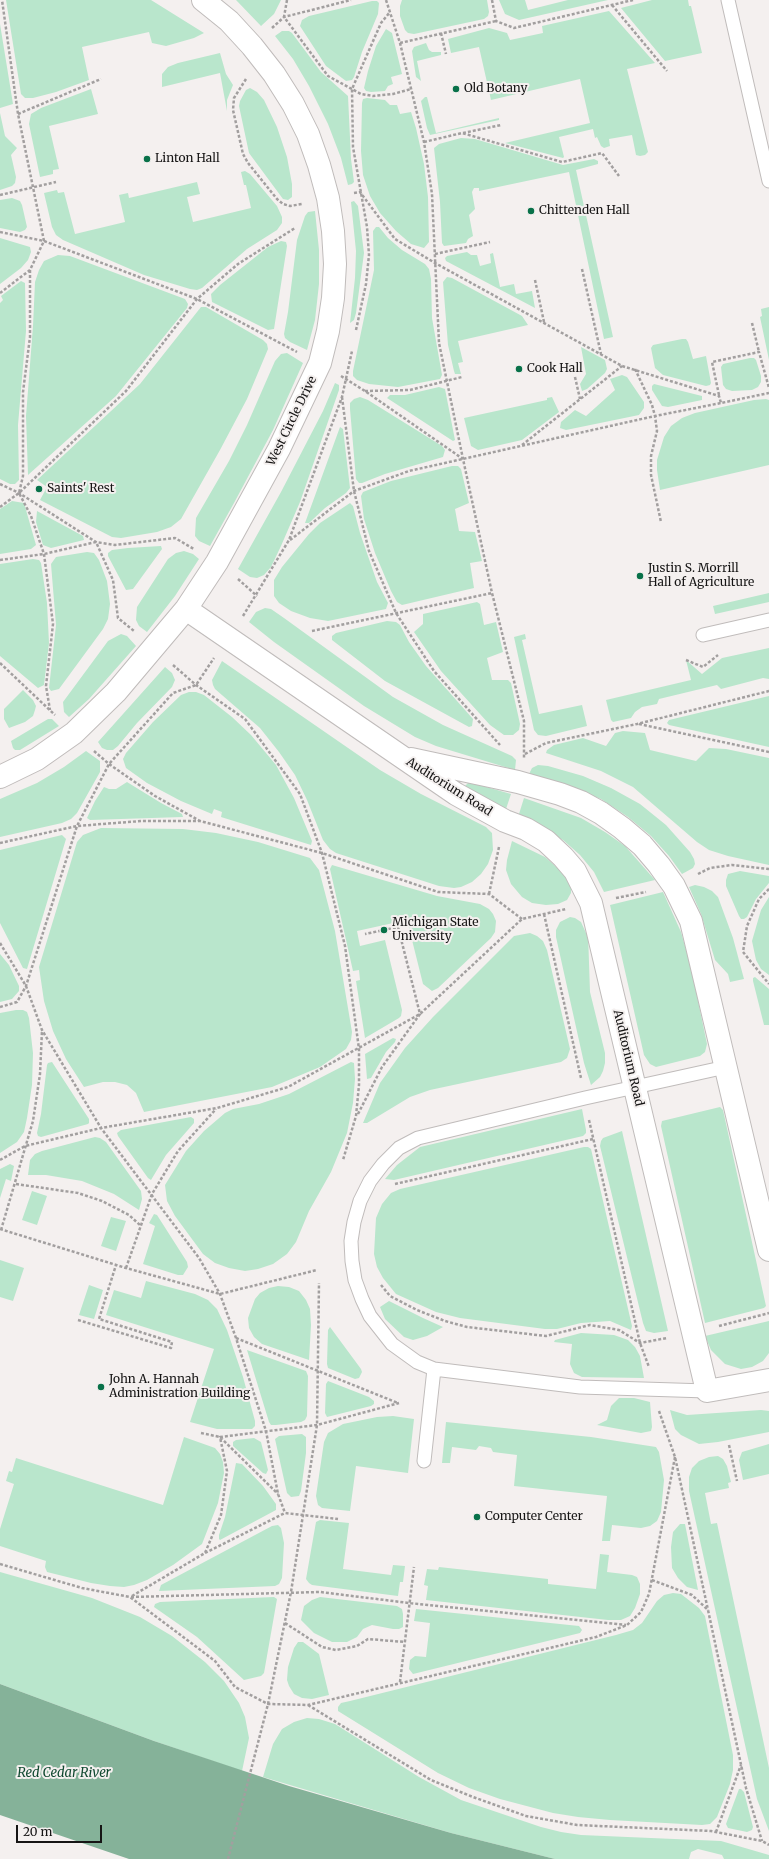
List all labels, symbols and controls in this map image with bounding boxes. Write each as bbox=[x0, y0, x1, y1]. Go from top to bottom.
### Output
place label: Old Botany bbox=[464, 82, 527, 96]
marker: Old Botany bbox=[451, 84, 461, 94]
place label: Linton Hall bbox=[155, 152, 220, 166]
marker: Linton Hall bbox=[142, 154, 152, 164]
place label: Chittenden Hall bbox=[539, 204, 630, 218]
marker: Chittenden Hall bbox=[526, 206, 536, 216]
place label: Cook Hall bbox=[527, 362, 583, 376]
marker: Cook Hall bbox=[514, 364, 524, 374]
street label: West Circle Drive bbox=[264, 374, 320, 468]
place label: Saints' Rest bbox=[47, 482, 114, 496]
marker: Saints' Rest bbox=[34, 484, 44, 494]
place label: Justin S. Morrill Hall of Agriculture bbox=[648, 562, 754, 590]
marker: Justin S. Morrill Hall of Agriculture bbox=[635, 571, 645, 581]
street label: Auditorium Road bbox=[403, 755, 495, 819]
place label: Michigan State University bbox=[392, 916, 479, 944]
marker: Michigan State University bbox=[379, 925, 389, 935]
street label: Auditorium Road bbox=[610, 1008, 646, 1108]
place label: John A. Hannah Administration Building bbox=[109, 1373, 250, 1401]
marker: John A. Hannah Administration Building bbox=[96, 1382, 106, 1392]
place label: Computer Center bbox=[485, 1510, 583, 1524]
marker: Computer Center bbox=[472, 1512, 482, 1522]
water label: Red Cedar River bbox=[17, 1765, 111, 1781]
scale bar bbox=[18, 1817, 104, 1843]
text: 20 m bbox=[23, 1824, 52, 1839]

